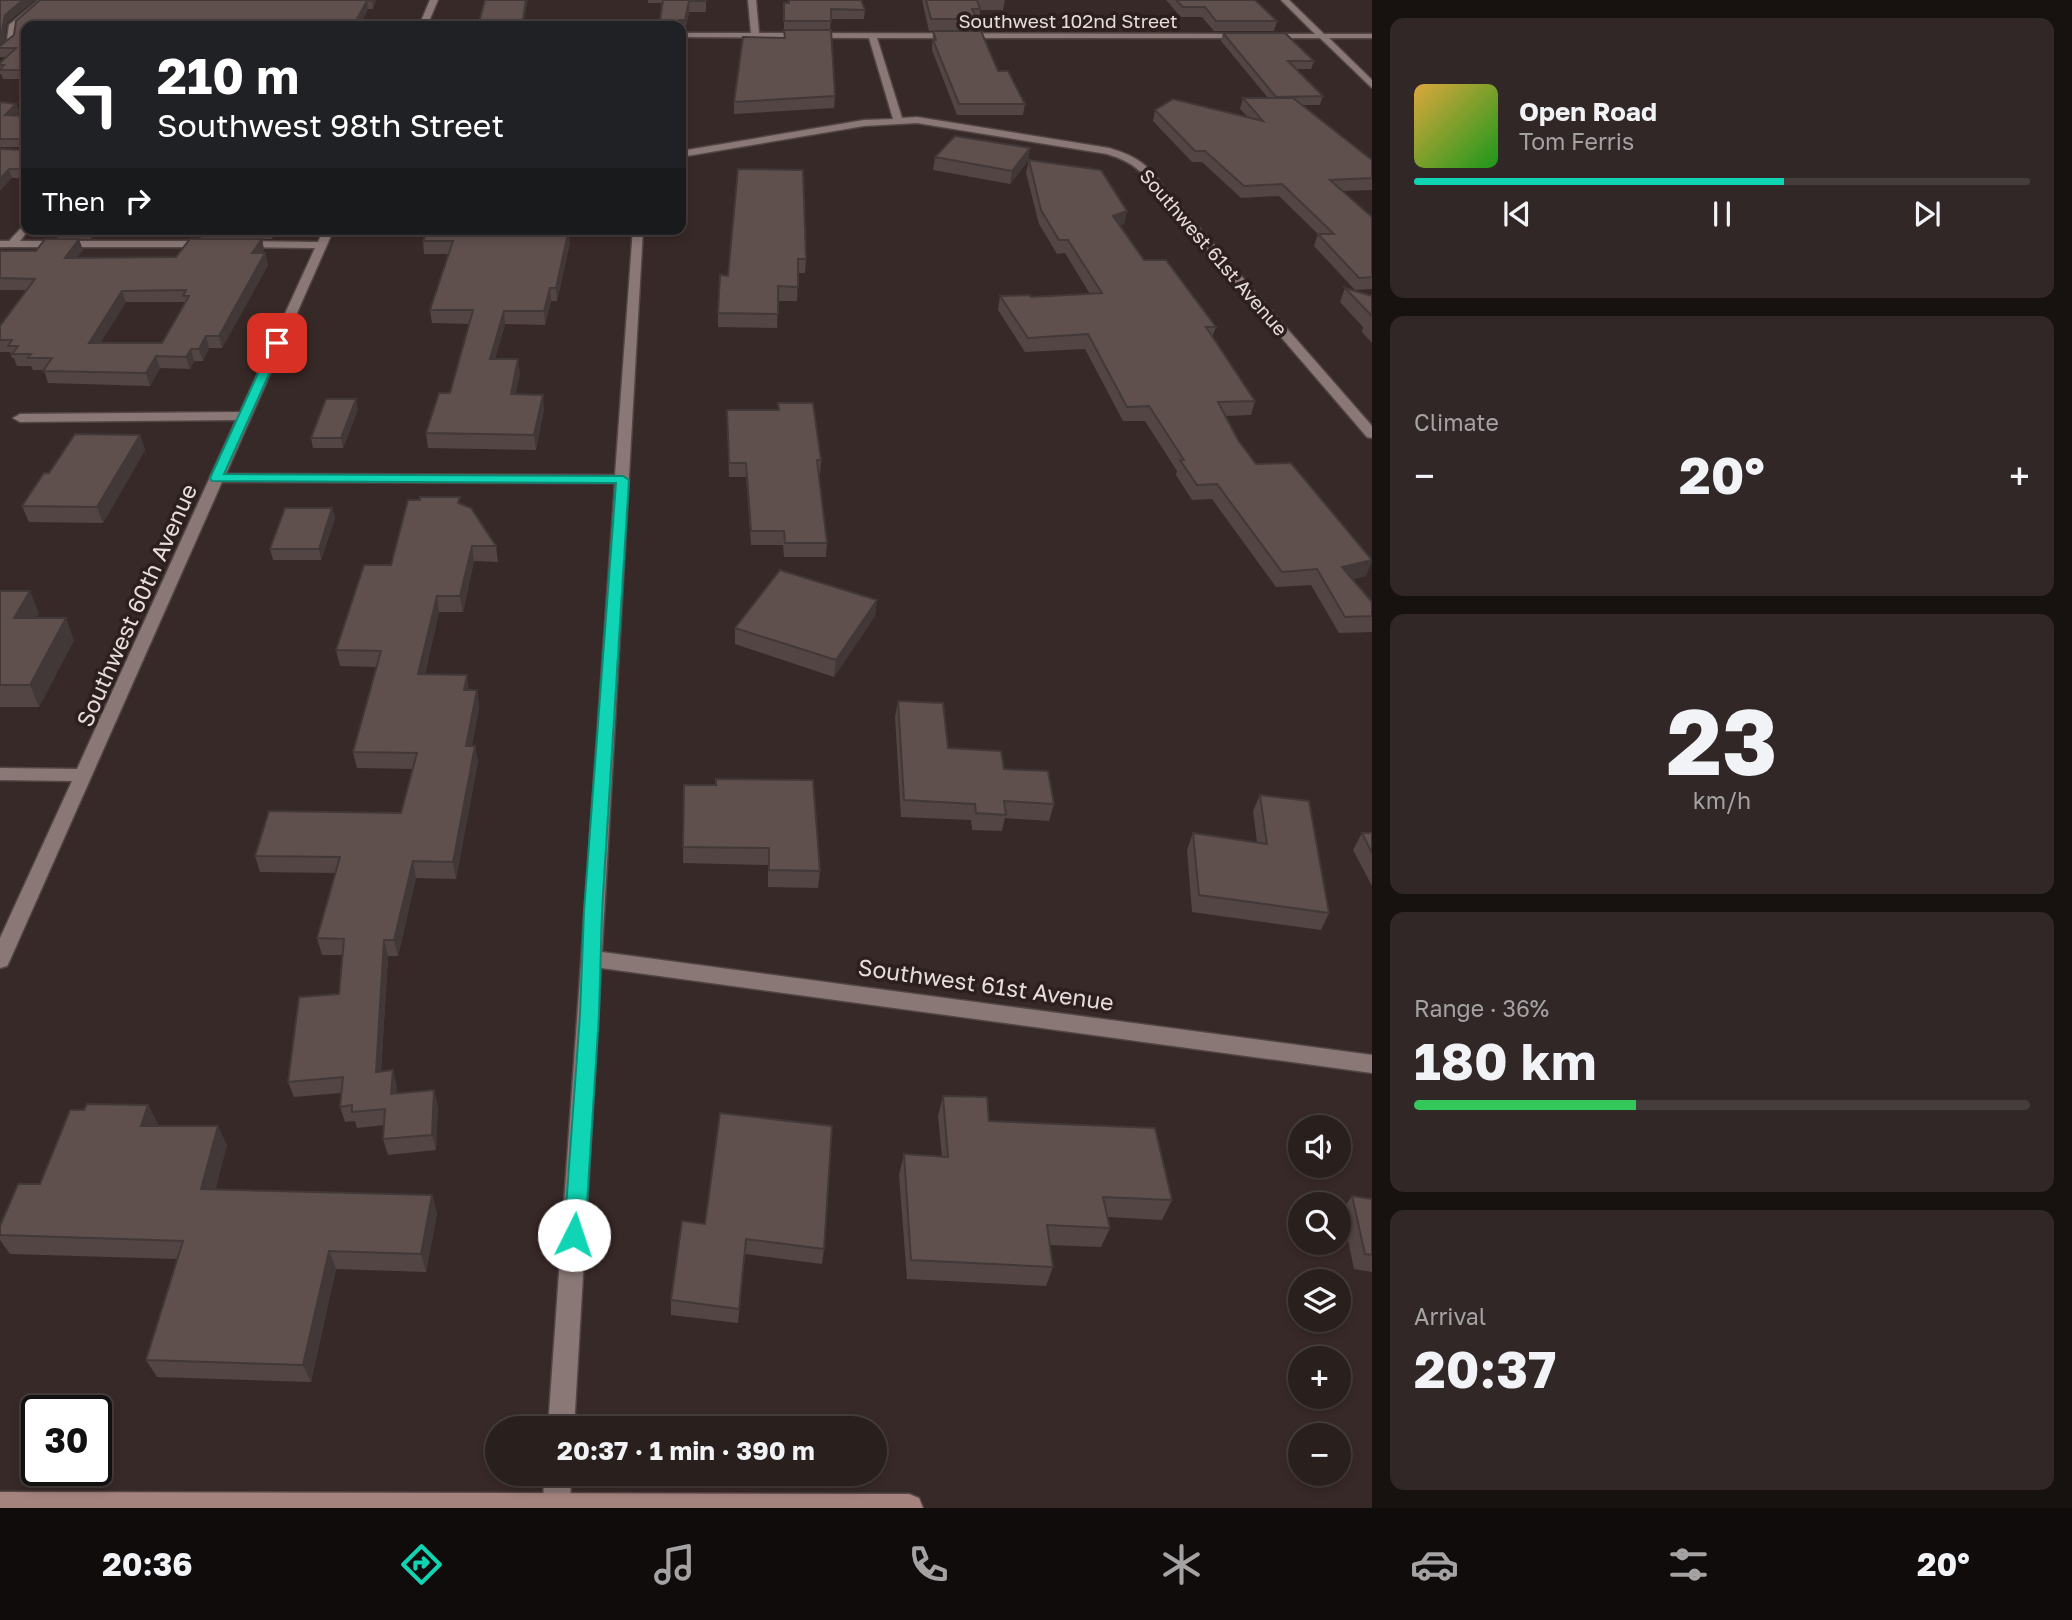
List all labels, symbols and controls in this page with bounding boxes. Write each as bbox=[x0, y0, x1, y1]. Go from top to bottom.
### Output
street label: Southwest 102nd Street bbox=[958, 9, 1178, 32]
text: 210 m bbox=[157, 46, 299, 105]
icon: left bbox=[42, 49, 133, 140]
text: Open Road bbox=[1519, 96, 1657, 127]
text: Southwest 98th Street bbox=[157, 106, 504, 144]
text: Tom Ferris bbox=[1519, 127, 1634, 155]
street label: Southwest 61st Avenue bbox=[1135, 164, 1293, 340]
icon: right bbox=[119, 182, 157, 220]
text: Then bbox=[42, 186, 105, 217]
icon: previous bbox=[1498, 195, 1536, 233]
icon: pause bbox=[1703, 195, 1741, 233]
icon: next bbox=[1908, 195, 1946, 233]
pin bbox=[247, 313, 307, 373]
icon: arrive bbox=[258, 324, 296, 362]
text: Climate bbox=[1414, 408, 1499, 436]
text: 20° bbox=[1679, 443, 1765, 505]
text: − bbox=[1414, 453, 1435, 498]
text: + bbox=[2009, 453, 2030, 498]
street label: Southwest 60th Avenue bbox=[70, 479, 202, 731]
text: 23 bbox=[1666, 686, 1778, 795]
text: km/h bbox=[1693, 786, 1751, 814]
street label: Southwest 61st Avenue bbox=[856, 952, 1116, 1016]
text: Range · 36% bbox=[1414, 994, 1549, 1022]
text: 180 km bbox=[1414, 1029, 1597, 1091]
map controls bbox=[1288, 1115, 1351, 1486]
button: sound bbox=[1288, 1115, 1351, 1178]
button: search bbox=[1288, 1192, 1351, 1255]
position arrow bbox=[537, 1198, 611, 1272]
button: layers bbox=[1288, 1269, 1351, 1332]
text: Arrival bbox=[1414, 1302, 1486, 1330]
text: 20:37 bbox=[1414, 1337, 1556, 1399]
button: + bbox=[1288, 1346, 1351, 1409]
speed limit sign: 30 bbox=[21, 1395, 112, 1486]
button: − bbox=[1288, 1423, 1351, 1486]
text: 20:37 · 1 min · 390 m bbox=[557, 1435, 815, 1466]
icon: directions bbox=[397, 1540, 446, 1589]
icon: music bbox=[650, 1540, 699, 1589]
icon: phone bbox=[904, 1540, 953, 1589]
icon: climate bbox=[1157, 1540, 1206, 1589]
icon: car bbox=[1410, 1540, 1459, 1589]
icon: filters bbox=[1664, 1540, 1713, 1589]
text: 20:36 bbox=[102, 1545, 193, 1583]
text: 20° bbox=[1917, 1545, 1970, 1583]

